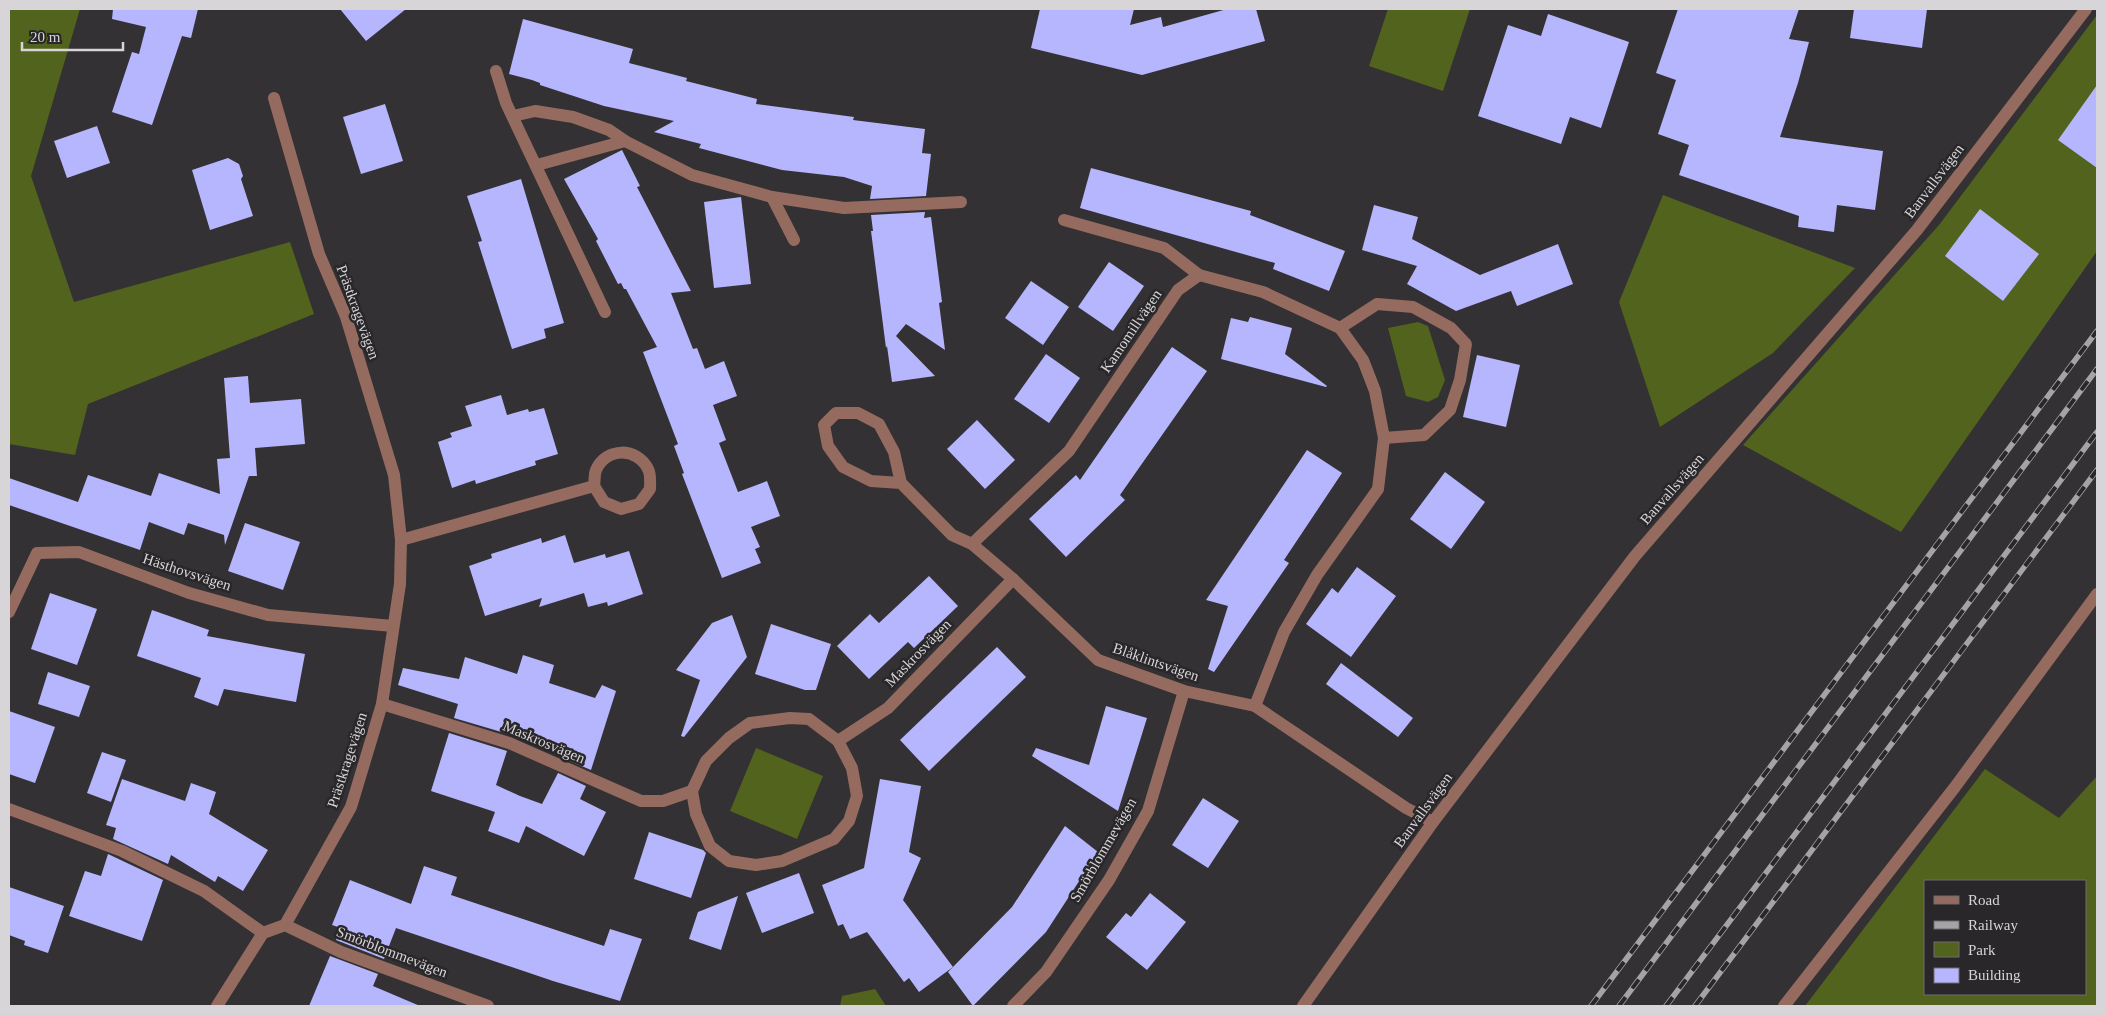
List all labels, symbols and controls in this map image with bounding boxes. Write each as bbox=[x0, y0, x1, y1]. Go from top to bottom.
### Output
scale bar bbox=[22, 20, 124, 52]
text: 20 m bbox=[30, 29, 61, 45]
street label: Banvallsvägen bbox=[1901, 141, 1967, 221]
street label: Prästkragevägen bbox=[334, 263, 383, 362]
street label: Kamomillvägen bbox=[1097, 286, 1165, 376]
street label: Banvallsvägen bbox=[1637, 450, 1707, 528]
street label: Hästhovsvägen bbox=[141, 550, 234, 594]
street label: Maskrosvägen bbox=[882, 616, 954, 690]
street label: Blåklintsvägen bbox=[1111, 640, 1202, 684]
street label: Prästkragevägen bbox=[324, 710, 370, 810]
street label: Maskrosvägen bbox=[501, 718, 588, 767]
street label: Banvallsvägen bbox=[1391, 769, 1456, 850]
street label: Smörblommevägen bbox=[1067, 795, 1140, 905]
legend bbox=[1924, 880, 2086, 995]
text: Road bbox=[1968, 892, 2000, 908]
text: Railway bbox=[1968, 917, 2018, 933]
street label: Smörblommevägen bbox=[334, 923, 450, 981]
text: Park bbox=[1968, 942, 1996, 958]
text: Building bbox=[1968, 967, 2021, 983]

